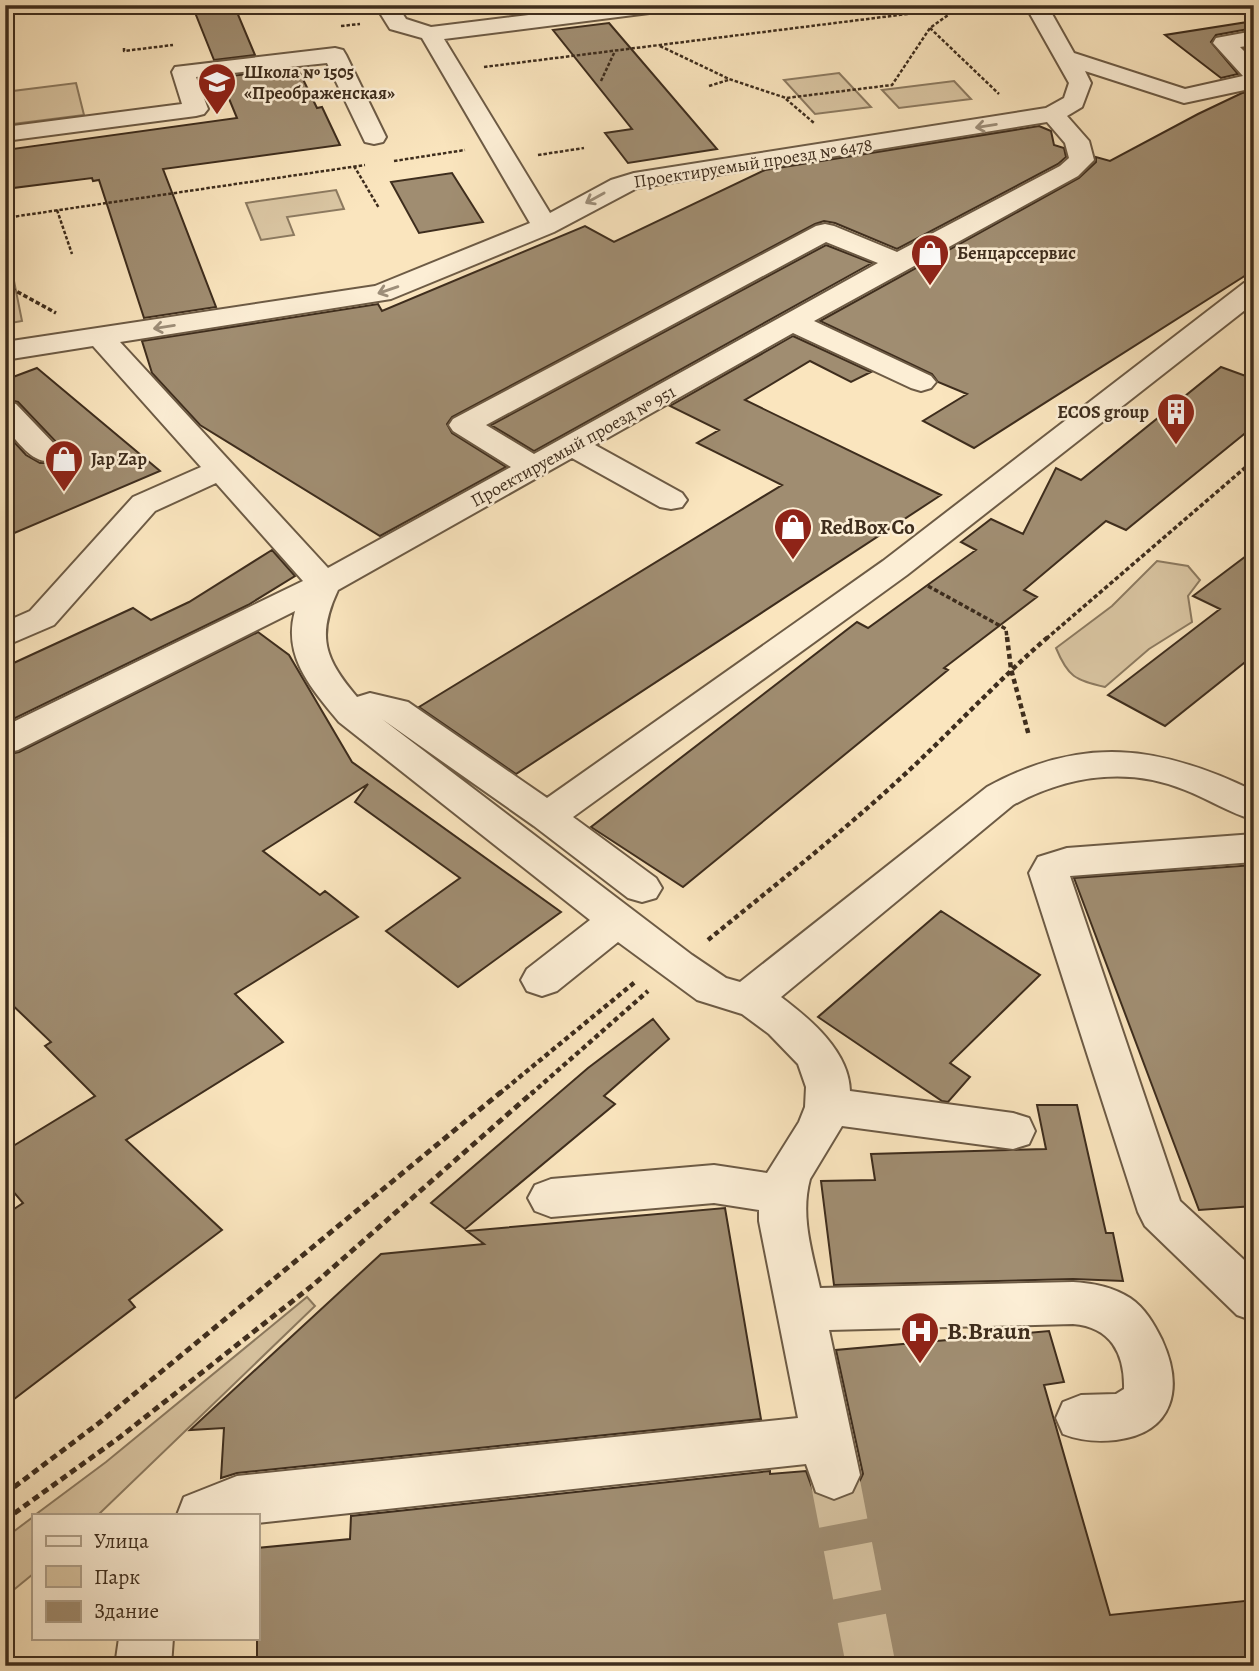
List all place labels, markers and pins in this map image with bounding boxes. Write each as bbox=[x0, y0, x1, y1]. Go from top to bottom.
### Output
place label: Школа № 1505 «Преображенская» bbox=[244, 60, 395, 105]
school or university icon: Школа № 1505 «Преображенская» bbox=[196, 61, 238, 116]
shop icon: Бенцарссервис bbox=[909, 232, 951, 287]
place label: Бенцарссервис bbox=[957, 241, 1076, 265]
building icon: ECOS group bbox=[1155, 391, 1197, 446]
place label: ECOS group bbox=[1057, 400, 1149, 424]
shop icon: Jap Zap bbox=[43, 438, 85, 493]
place label: Jap Zap bbox=[91, 447, 147, 471]
shop icon: RedBox Co bbox=[772, 506, 814, 561]
place label: RedBox Co bbox=[820, 513, 915, 541]
hospital icon: B.Braun bbox=[899, 1310, 941, 1365]
place label: B.Braun bbox=[947, 1315, 1031, 1347]

